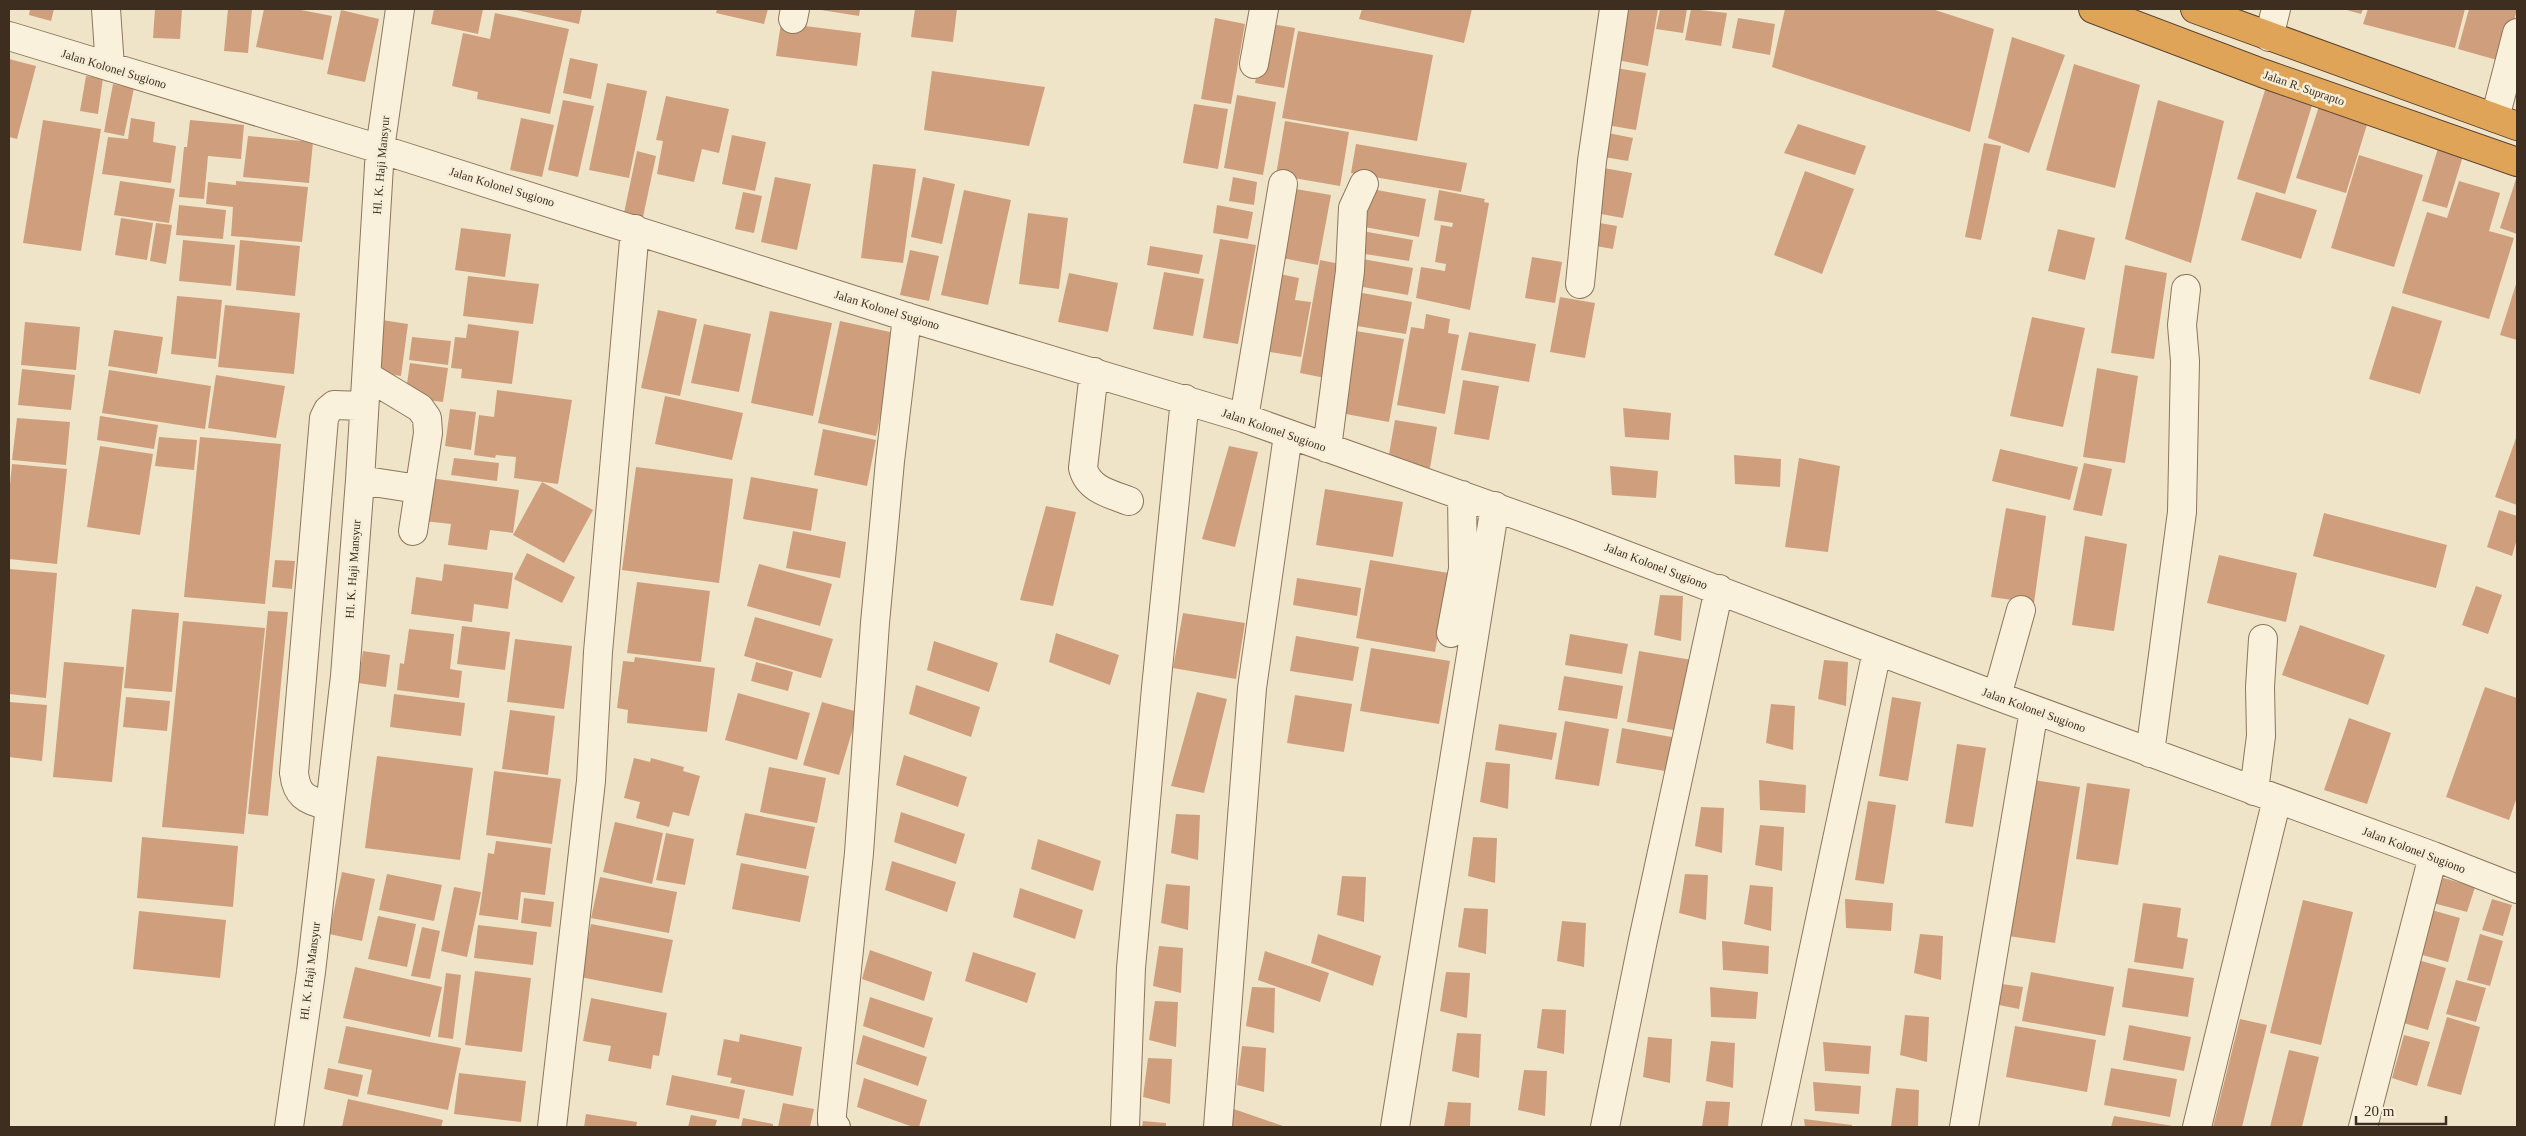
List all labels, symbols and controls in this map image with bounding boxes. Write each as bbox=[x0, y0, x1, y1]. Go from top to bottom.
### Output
street label: Jalan Kolonel Sugiono bbox=[60, 46, 168, 92]
street label: Jalan R. Suprapto bbox=[2262, 68, 2346, 108]
street label: Hl. K. Haji Mansyur bbox=[370, 115, 392, 215]
street label: Jalan Kolonel Sugiono bbox=[448, 164, 556, 210]
street label: Jalan Kolonel Sugiono bbox=[833, 287, 941, 333]
street label: Jalan Kolonel Sugiono bbox=[1220, 406, 1328, 454]
street label: Hl. K. Haji Mansyur bbox=[343, 519, 363, 619]
street label: Jalan Kolonel Sugiono bbox=[1602, 540, 1710, 592]
street label: Jalan Kolonel Sugiono bbox=[1980, 685, 2088, 735]
street label: Jalan Kolonel Sugiono bbox=[2360, 824, 2468, 876]
street label: Hl. K. Haji Mansyur bbox=[297, 921, 323, 1021]
scale bar bbox=[2356, 1094, 2446, 1126]
text: 20 m bbox=[2364, 1103, 2395, 1119]

